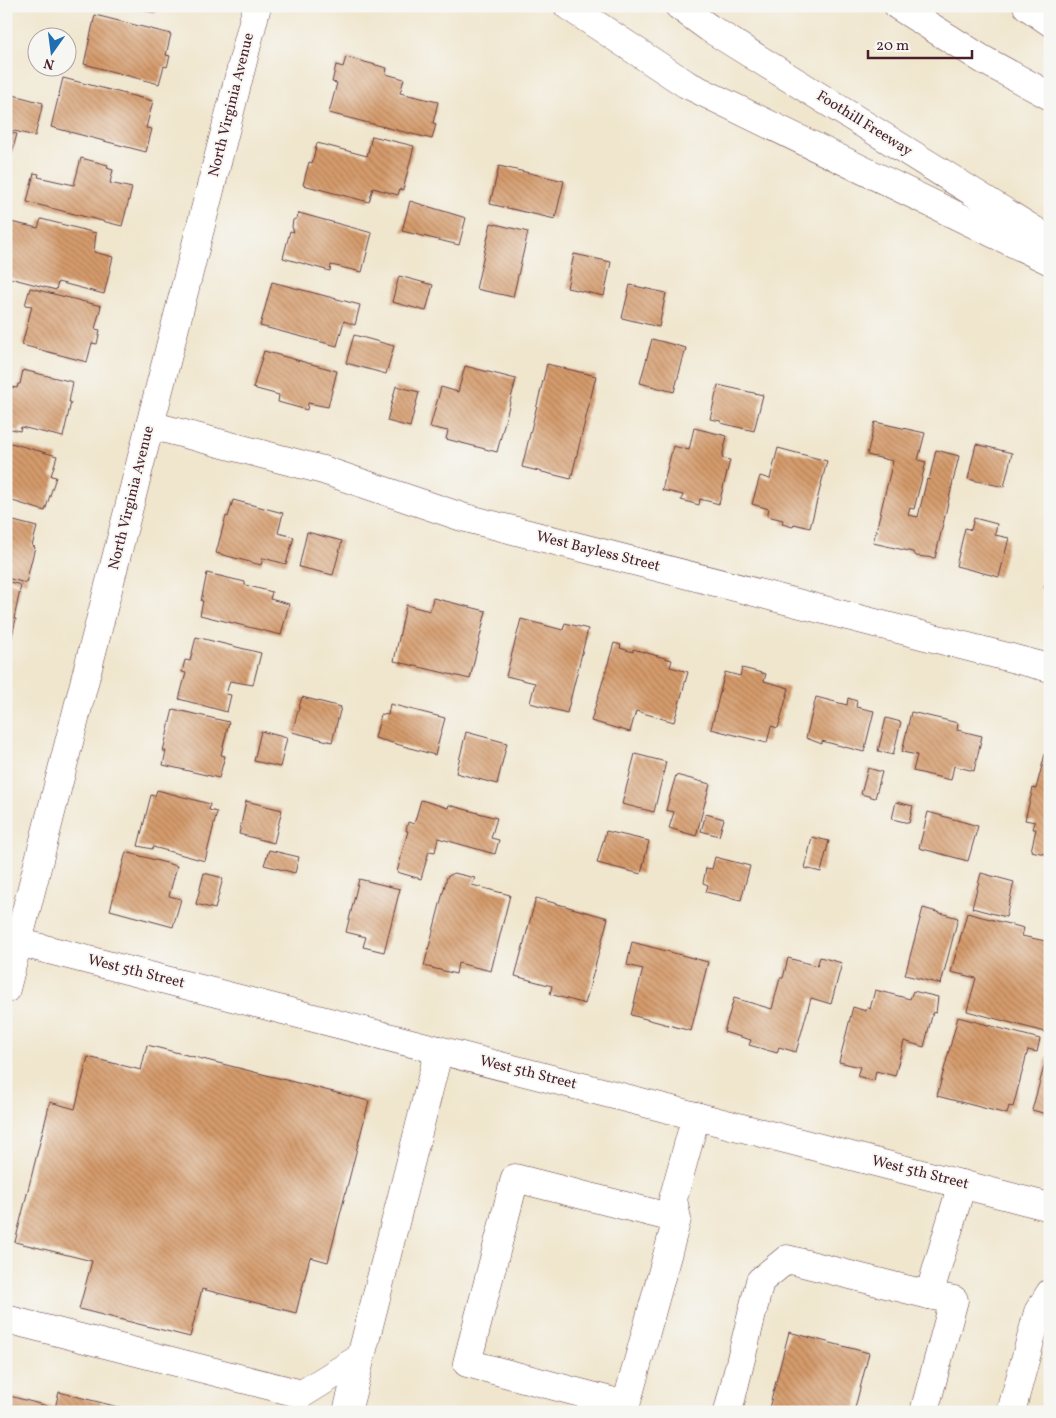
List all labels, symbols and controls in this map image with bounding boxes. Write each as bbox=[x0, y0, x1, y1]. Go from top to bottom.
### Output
north arrow bbox=[28, 28, 78, 78]
scale bar bbox=[868, 28, 972, 60]
street label: North Virginia Avenue bbox=[204, 31, 260, 179]
text: 20 m bbox=[876, 36, 909, 57]
text: N bbox=[42, 53, 56, 74]
street label: Foothill Freeway bbox=[812, 86, 916, 162]
street label: North Virginia Avenue bbox=[104, 424, 160, 572]
street label: West Bayless Street bbox=[534, 526, 662, 578]
street label: West 5th Street bbox=[85, 950, 187, 994]
street label: West 5th Street bbox=[477, 1051, 579, 1095]
street label: West 5th Street bbox=[869, 1151, 971, 1195]

